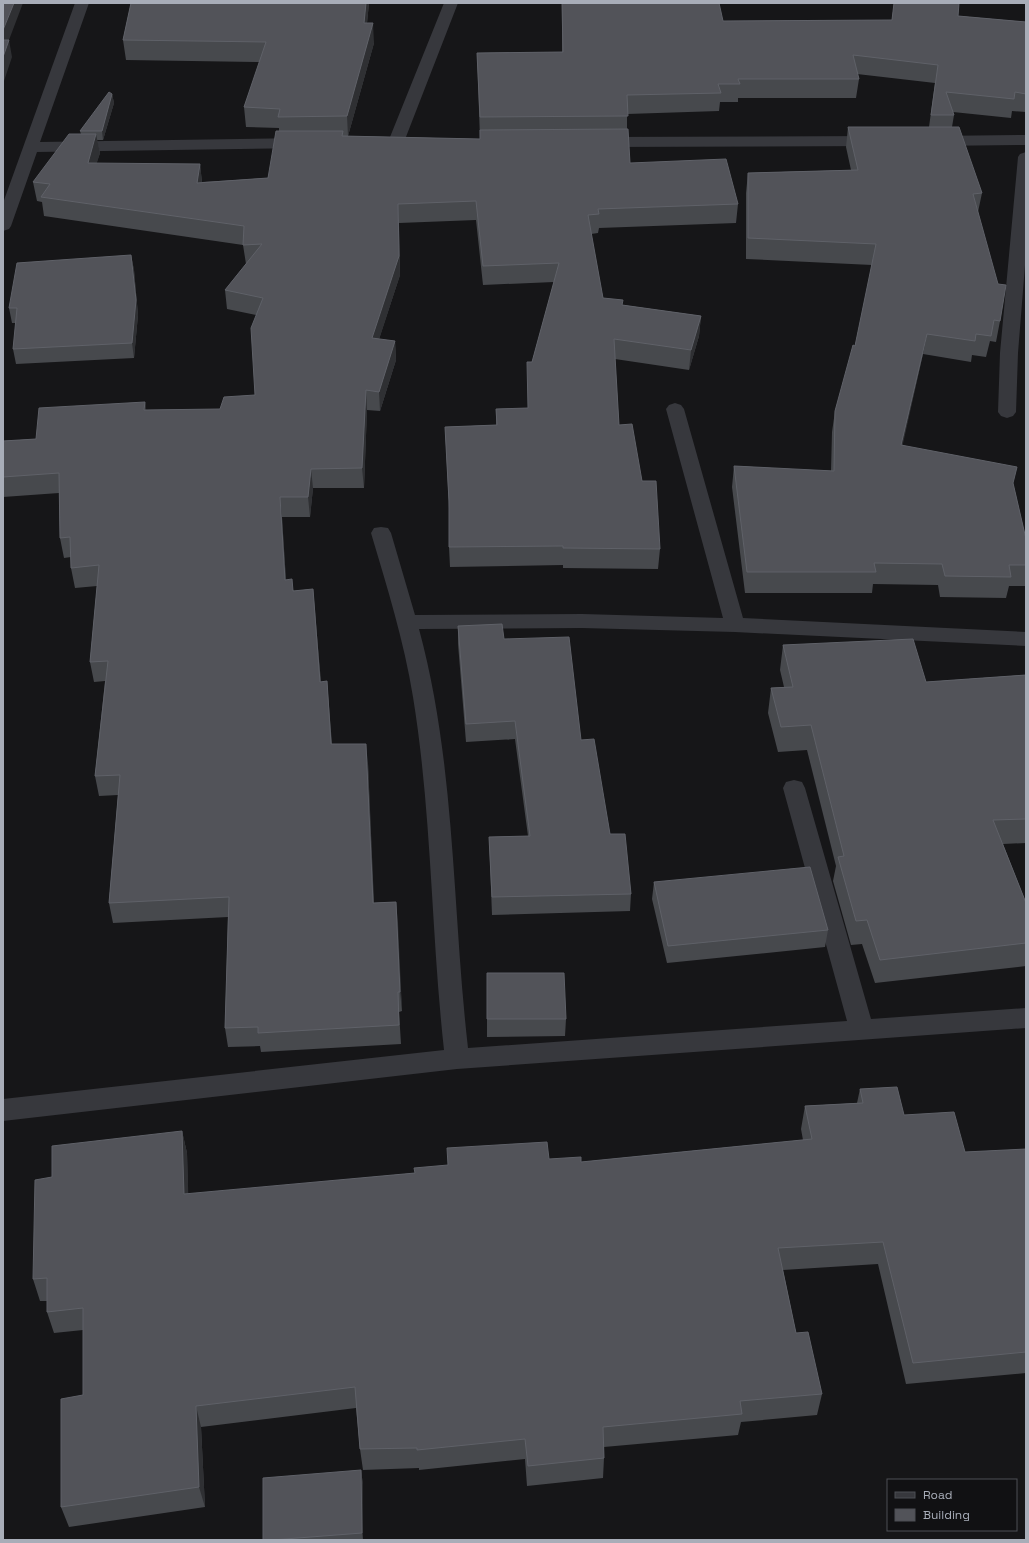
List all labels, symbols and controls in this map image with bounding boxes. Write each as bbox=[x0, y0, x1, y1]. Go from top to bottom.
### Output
legend bbox=[887, 1479, 1017, 1531]
text: Road bbox=[923, 1487, 952, 1503]
text: Building bbox=[923, 1507, 970, 1523]

